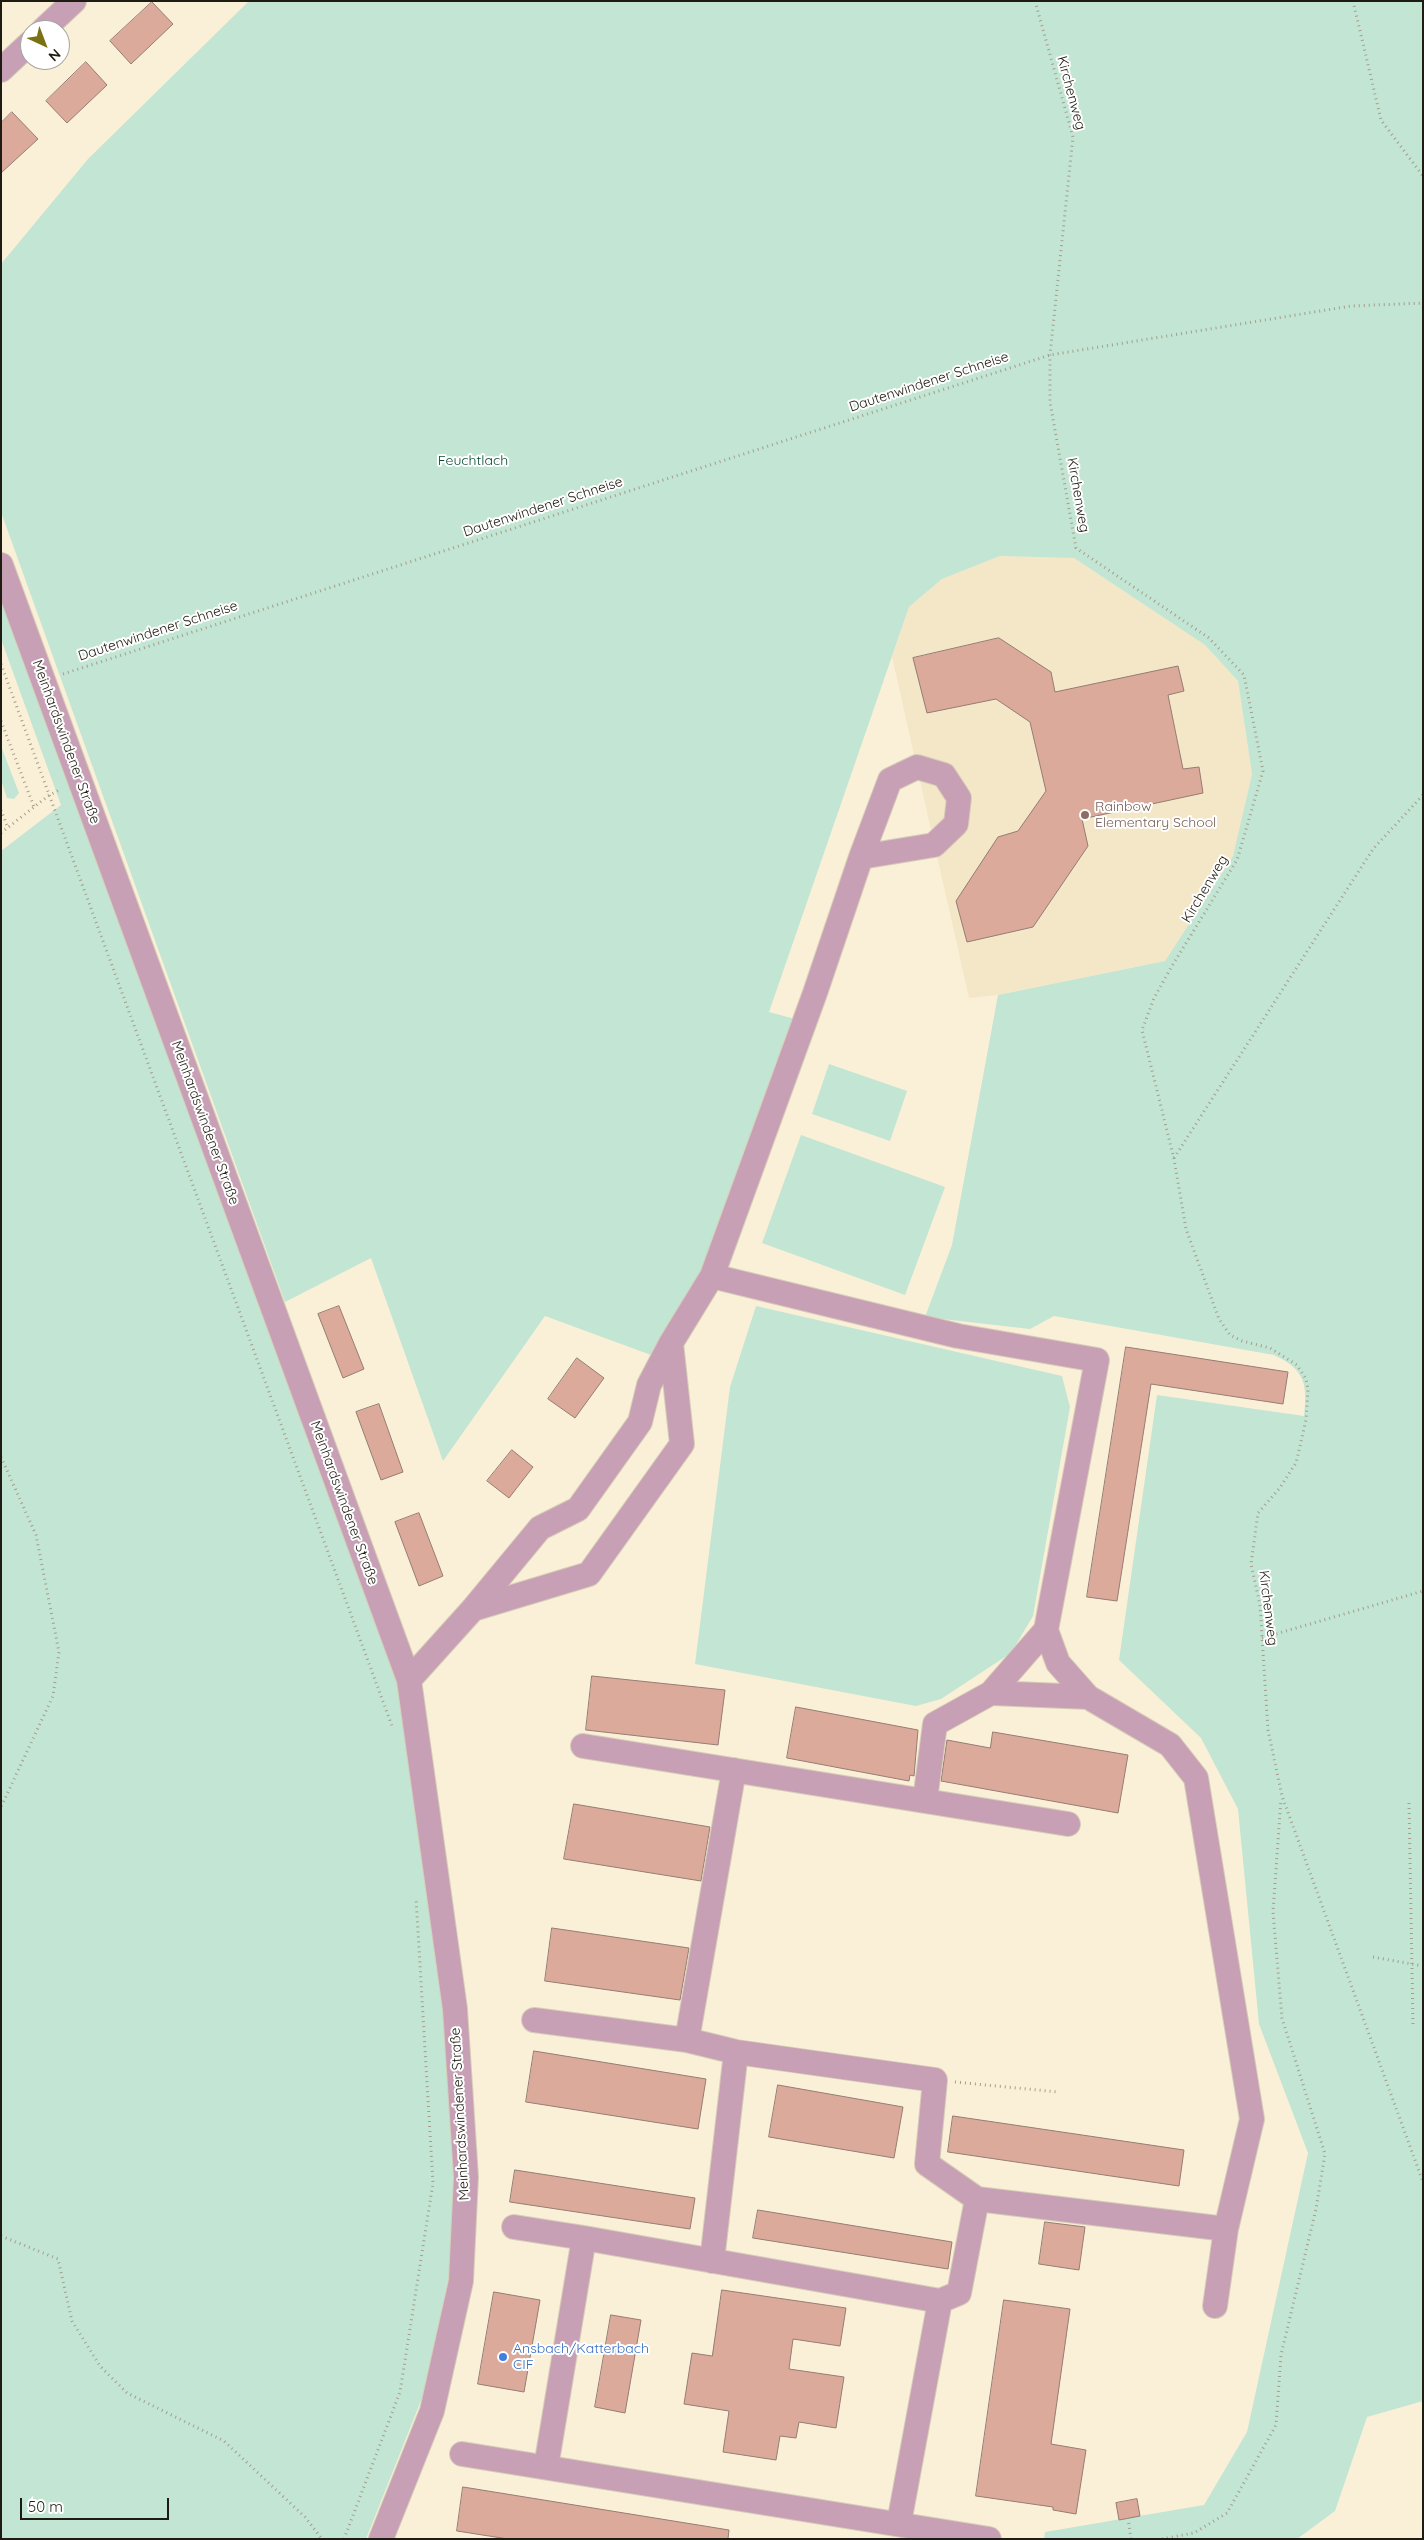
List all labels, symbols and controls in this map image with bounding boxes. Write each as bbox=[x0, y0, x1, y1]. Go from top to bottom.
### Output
north arrow bbox=[20, 20, 70, 70]
text: N bbox=[45, 45, 64, 65]
street label: Kirchenweg bbox=[1053, 54, 1089, 132]
street label: Dautenwindener Schneise bbox=[847, 348, 1011, 416]
park label: Feuchtlach bbox=[438, 453, 508, 469]
street label: Kirchenweg bbox=[1063, 456, 1093, 534]
street label: Dautenwindener Schneise bbox=[461, 473, 625, 541]
street label: Dautenwindener Schneise bbox=[76, 597, 240, 665]
street label: Meinhardswindener Straße bbox=[29, 658, 103, 826]
place label: Rainbow Elementary School bbox=[1095, 799, 1216, 832]
marker: Rainbow Elementary School bbox=[1079, 809, 1091, 821]
street label: Kirchenweg bbox=[1178, 852, 1232, 926]
street label: Meinhardswindener Straße bbox=[168, 1039, 242, 1207]
street label: Meinhardswindener Straße bbox=[307, 1419, 381, 1587]
street label: Kirchenweg bbox=[1255, 1569, 1281, 1647]
street label: Meinhardswindener Straße bbox=[447, 2027, 473, 2201]
place label: Ansbach/Katterbach CIF bbox=[513, 2341, 649, 2374]
marker: Ansbach/Katterbach CIF bbox=[497, 2351, 509, 2363]
scale bar bbox=[22, 2488, 171, 2520]
text: 50 m bbox=[28, 2497, 63, 2516]

